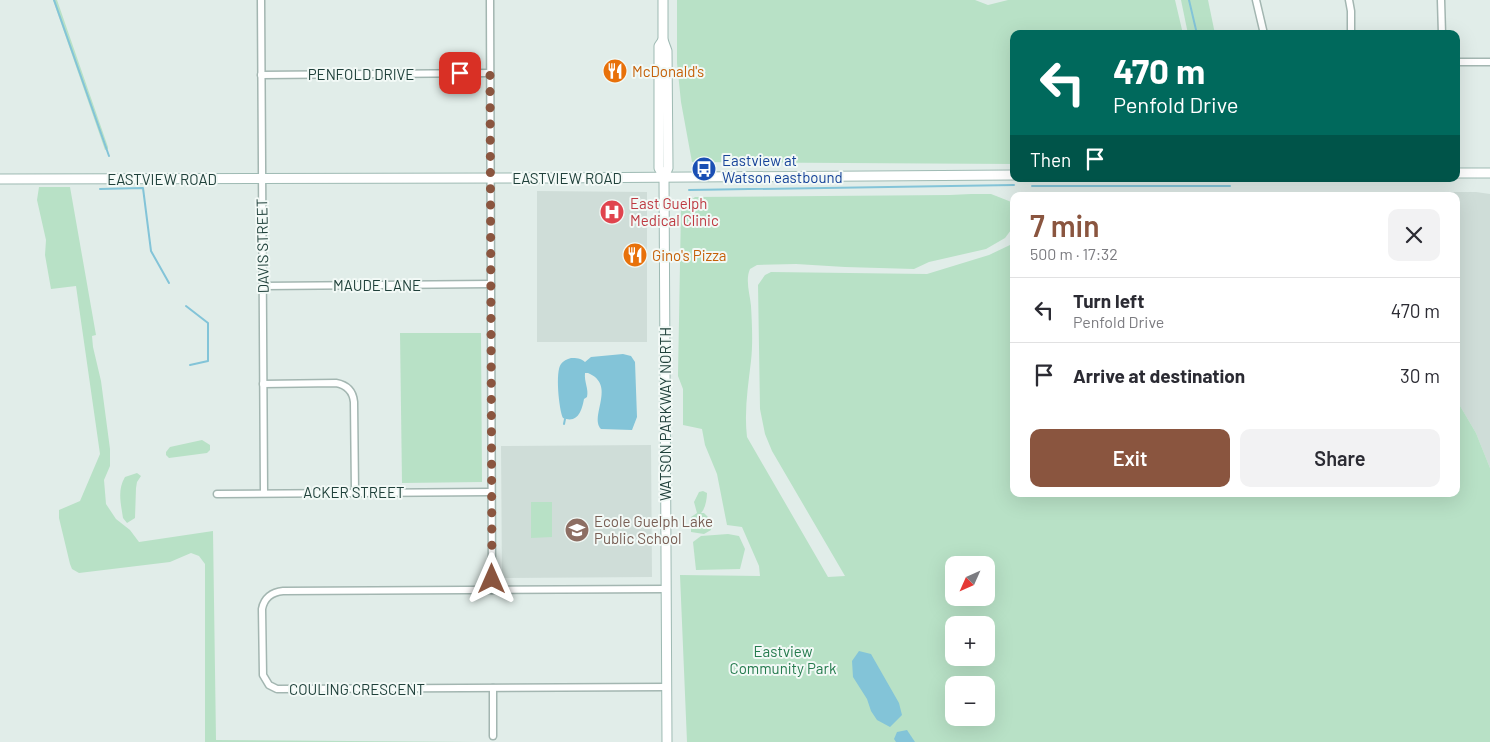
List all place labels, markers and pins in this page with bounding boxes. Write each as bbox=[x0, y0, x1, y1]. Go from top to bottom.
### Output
pin bbox=[439, 52, 481, 94]
restaurant icon: McDonald's bbox=[602, 58, 628, 84]
place label: McDonald's bbox=[632, 62, 704, 80]
place label: Eastview at Watson eastbound bbox=[722, 151, 843, 186]
bus stop icon: Eastview at Watson eastbound bbox=[691, 156, 717, 182]
place label: East Guelph Medical Clinic bbox=[630, 194, 719, 229]
hospital icon: East Guelph Medical Clinic bbox=[599, 199, 625, 225]
restaurant icon: Gino's Pizza bbox=[622, 242, 648, 268]
place label: Gino's Pizza bbox=[652, 246, 727, 264]
place label: Ecole Guelph Lake Public School bbox=[594, 512, 713, 547]
school or university icon: Ecole Guelph Lake Public School bbox=[564, 517, 590, 543]

